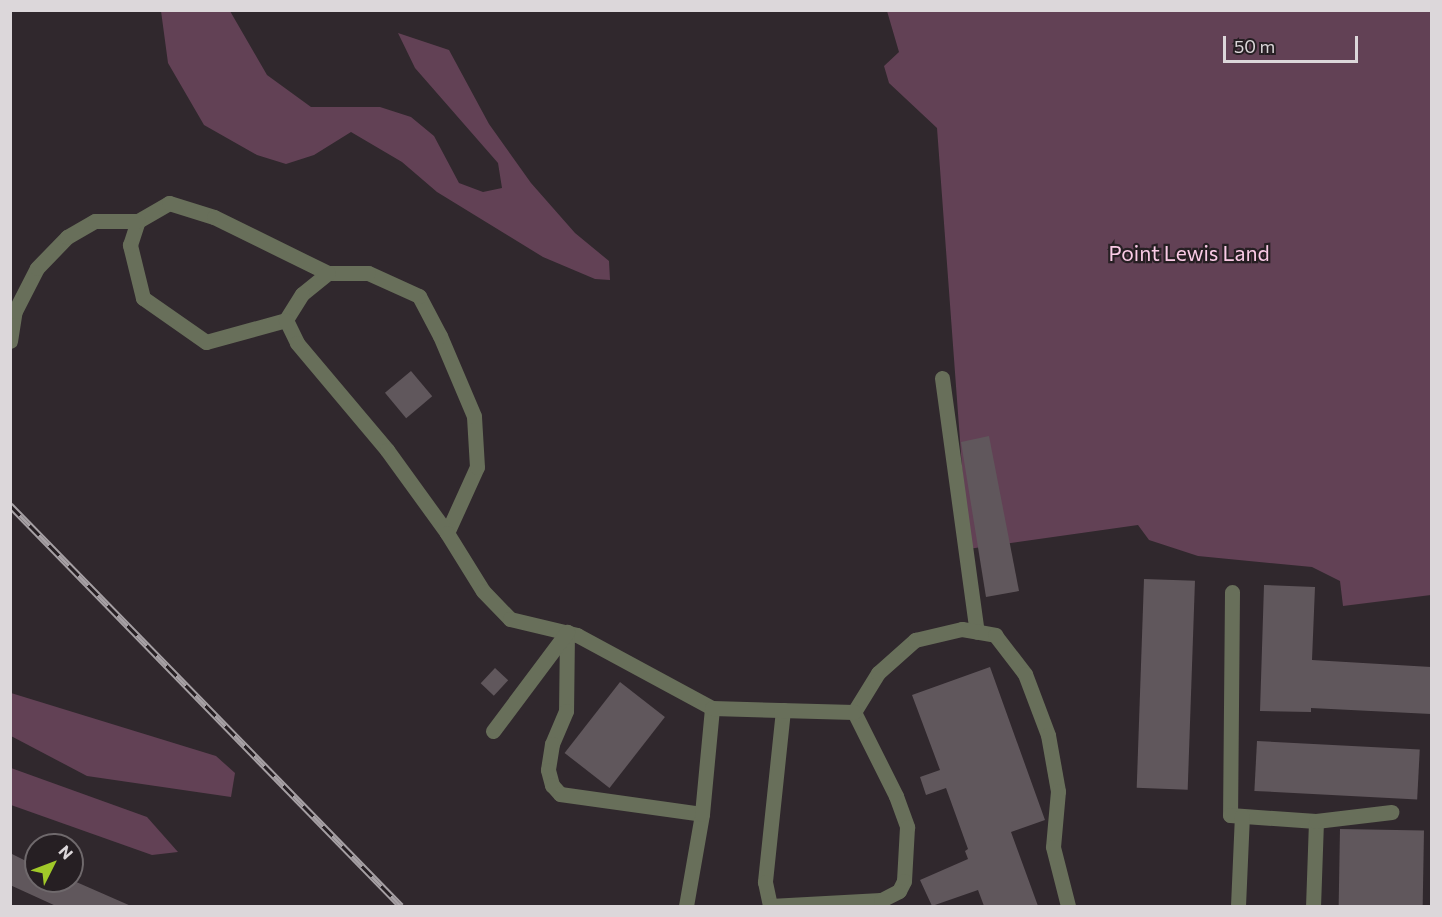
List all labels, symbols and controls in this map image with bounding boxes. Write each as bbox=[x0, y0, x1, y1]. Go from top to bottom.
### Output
scale bar bbox=[1226, 24, 1361, 62]
text: 50 m bbox=[1234, 35, 1275, 57]
park label: Point Lewis Land bbox=[1108, 240, 1270, 266]
north arrow bbox=[24, 833, 84, 893]
text: N bbox=[55, 841, 77, 863]

